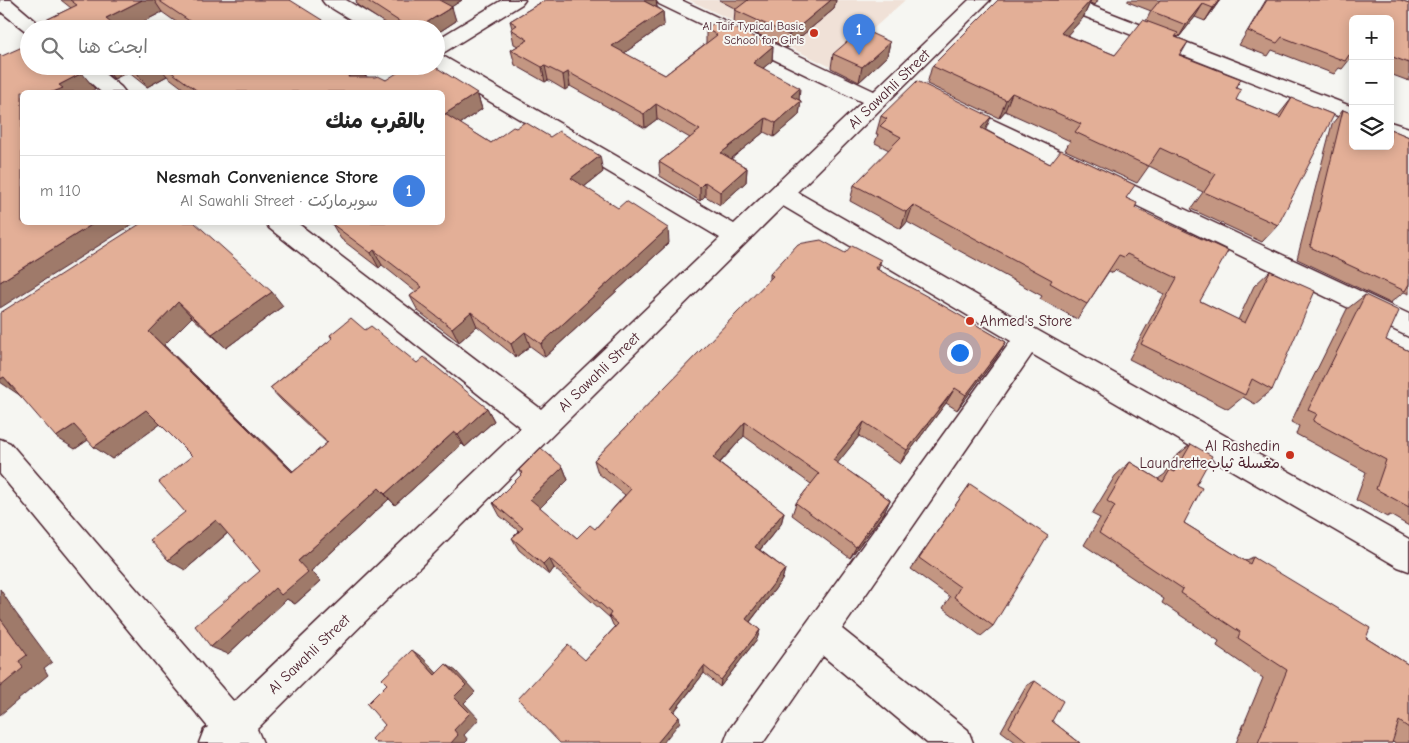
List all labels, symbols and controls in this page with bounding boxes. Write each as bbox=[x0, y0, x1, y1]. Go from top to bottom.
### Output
pin: 1 bbox=[843, 14, 875, 55]
map controls bbox=[1349, 15, 1394, 150]
button: + bbox=[1349, 15, 1394, 60]
place label: Al Taif Typical Basic School for Girls bbox=[703, 19, 804, 47]
search box bbox=[20, 20, 445, 75]
marker: Al Taif Typical Basic School for Girls bbox=[808, 27, 820, 39]
icon: search bbox=[38, 34, 66, 62]
text: ابحث هنا bbox=[78, 36, 148, 58]
street label: Al Sawahli Street bbox=[844, 45, 934, 133]
button: − bbox=[1349, 60, 1394, 105]
button: layers bbox=[1349, 105, 1394, 150]
text: بالقرب منك bbox=[325, 109, 425, 133]
text: Nesmah Convenience Store bbox=[156, 166, 378, 188]
text: 110 m bbox=[40, 182, 81, 200]
text: 1 bbox=[406, 182, 412, 200]
text: سوبرماركت · Al Sawahli Street bbox=[180, 192, 378, 210]
place label: Ahmed's Store bbox=[980, 312, 1073, 330]
marker: Ahmed's Store bbox=[964, 315, 976, 327]
street label: Al Sawahli Street bbox=[554, 328, 644, 416]
your location bbox=[947, 340, 973, 366]
place label: Al Rashedin Laundretteمغسلة ثياب bbox=[1139, 437, 1280, 472]
marker: Al Rashedin Laundretteمغسلة ثياب bbox=[1284, 449, 1296, 461]
street label: Al Sawahli Street bbox=[264, 610, 354, 698]

